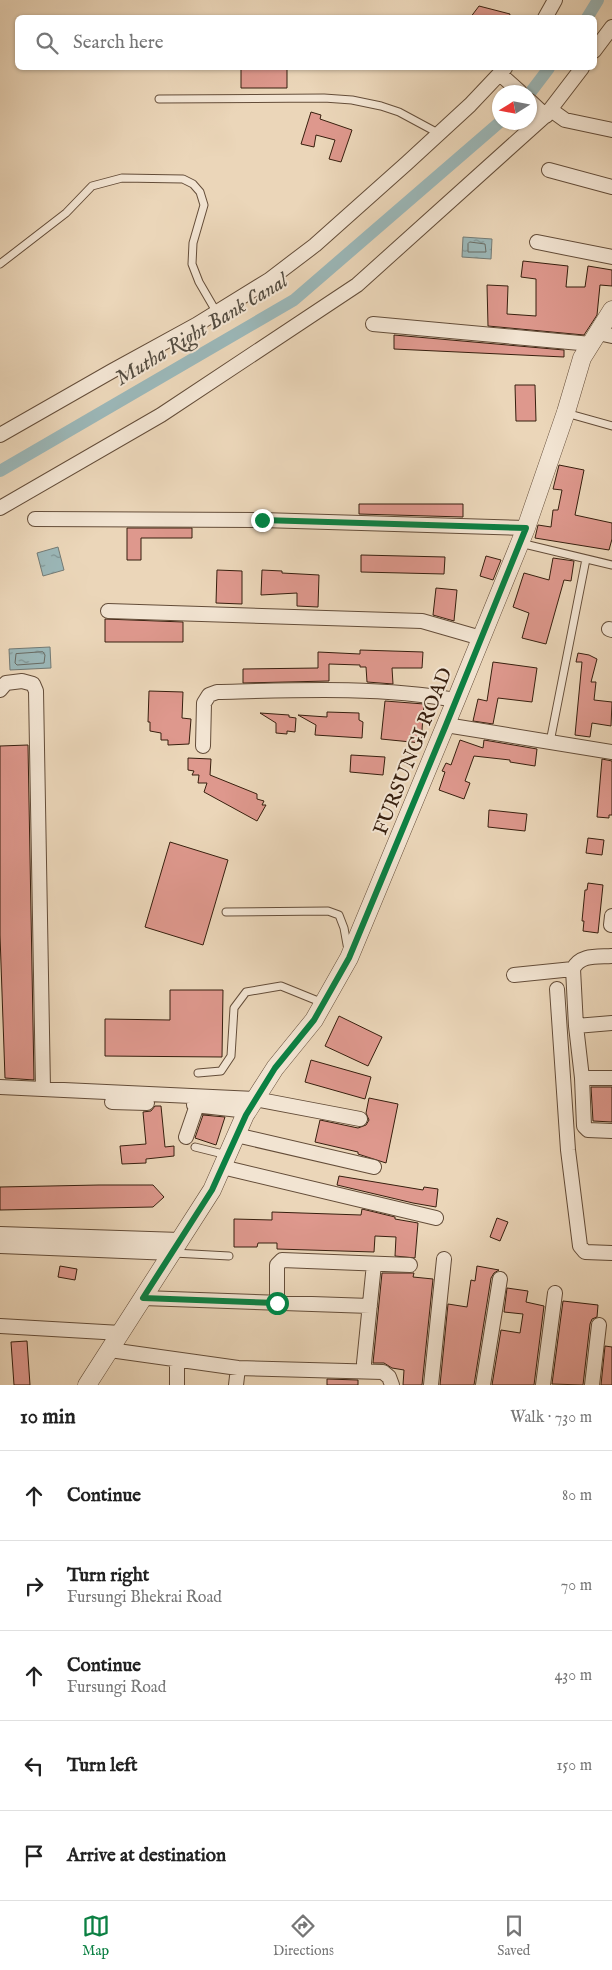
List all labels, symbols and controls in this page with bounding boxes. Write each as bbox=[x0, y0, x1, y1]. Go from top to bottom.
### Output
search box bbox=[15, 15, 597, 70]
icon: search bbox=[33, 29, 61, 57]
text: Search here bbox=[73, 31, 164, 55]
north arrow bbox=[492, 85, 537, 130]
water label: Mutha Right Bank Canal bbox=[110, 267, 295, 393]
route end bbox=[251, 509, 274, 532]
street label: FURSUNGI ROAD bbox=[368, 664, 458, 839]
route start bbox=[266, 1292, 289, 1315]
text: 10 min bbox=[20, 1404, 76, 1431]
text: Walk · 730 m bbox=[510, 1408, 592, 1428]
icon: ahead bbox=[20, 1482, 48, 1510]
text: Continue bbox=[67, 1484, 141, 1508]
text: 80 m bbox=[562, 1486, 592, 1506]
text: Turn right bbox=[67, 1564, 149, 1588]
icon: right bbox=[20, 1572, 48, 1600]
text: 70 m bbox=[561, 1576, 592, 1596]
text: Fursungi Bhekrai Road bbox=[67, 1588, 222, 1608]
text: Continue bbox=[67, 1654, 141, 1678]
icon: ahead bbox=[20, 1662, 48, 1690]
text: 430 m bbox=[554, 1666, 592, 1686]
text: Fursungi Road bbox=[67, 1678, 166, 1698]
icon: left bbox=[20, 1752, 48, 1780]
text: Turn left bbox=[67, 1754, 138, 1778]
text: 150 m bbox=[557, 1756, 592, 1776]
icon: arrive bbox=[20, 1842, 48, 1870]
text: Arrive at destination bbox=[67, 1844, 226, 1868]
tab: Map bbox=[82, 1912, 110, 1960]
tab: Directions bbox=[273, 1912, 334, 1960]
tab: Saved bbox=[497, 1912, 530, 1960]

